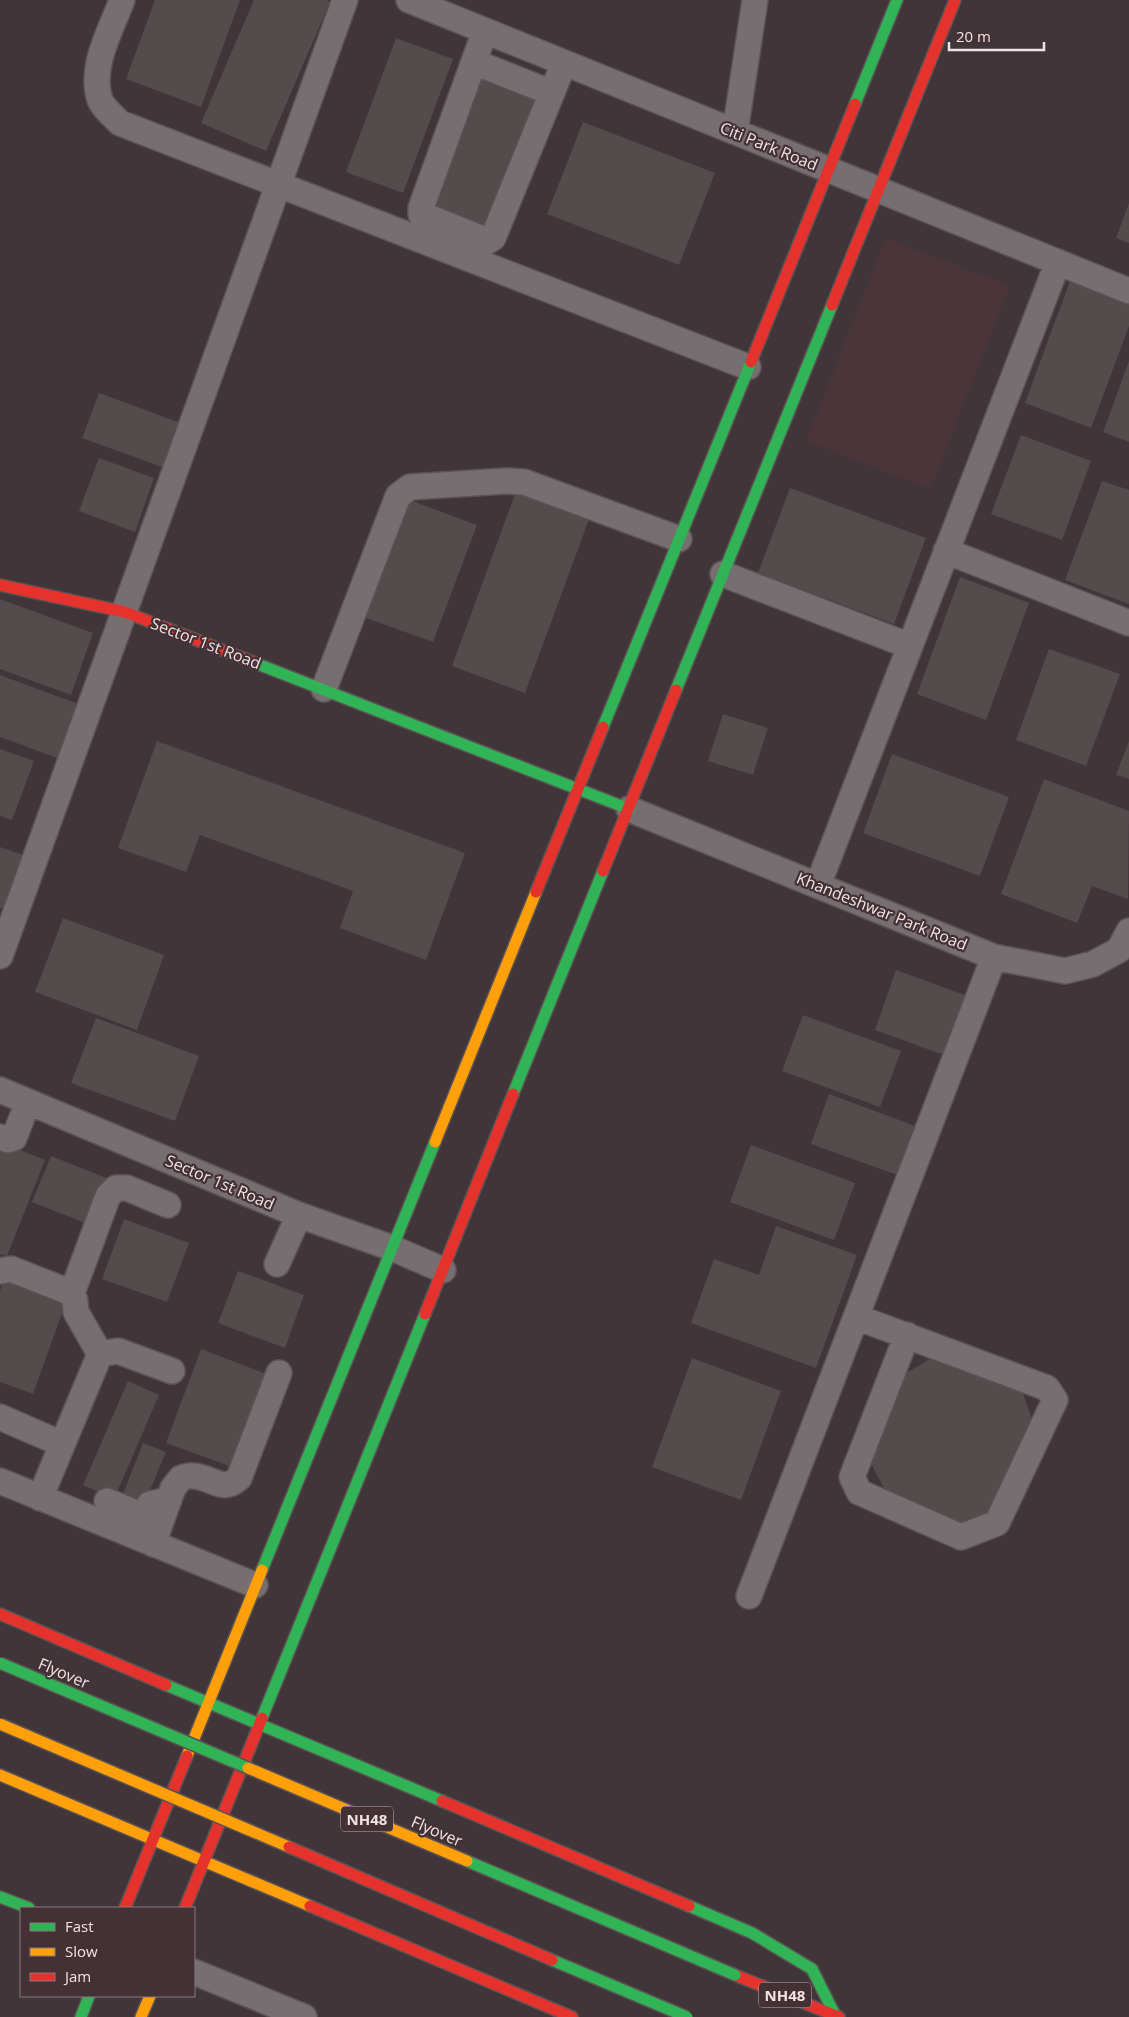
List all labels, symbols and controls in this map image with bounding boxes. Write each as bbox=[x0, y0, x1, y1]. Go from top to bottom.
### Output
scale bar bbox=[949, 20, 1044, 52]
text: 20 m bbox=[956, 26, 991, 46]
street label: Citi Park Road bbox=[717, 116, 821, 176]
street label: Sector 1st Road bbox=[148, 612, 264, 674]
street label: Khandeshwar Park Road bbox=[793, 867, 971, 955]
street label: Sector 1st Road bbox=[162, 1149, 278, 1215]
street label: Flyover bbox=[35, 1652, 93, 1694]
road number: NH48 bbox=[341, 1806, 393, 1832]
street label: Flyover bbox=[408, 1810, 466, 1852]
legend bbox=[20, 1907, 195, 1997]
text: Fast bbox=[65, 1916, 94, 1936]
text: Slow bbox=[65, 1941, 98, 1961]
text: Jam bbox=[63, 1966, 91, 1986]
road number: NH48 bbox=[759, 1982, 811, 2008]

